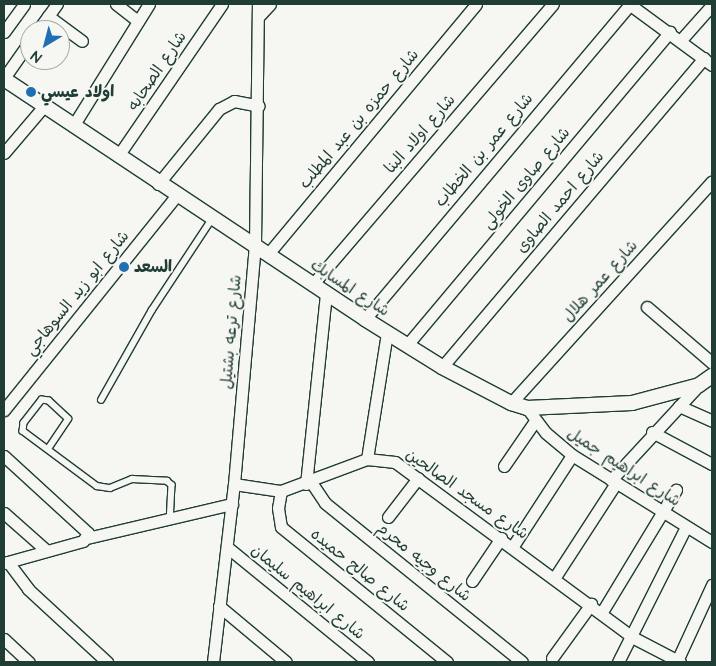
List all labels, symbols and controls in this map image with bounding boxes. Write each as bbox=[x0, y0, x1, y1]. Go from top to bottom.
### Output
north arrow bbox=[20, 20, 70, 70]
street label: شارع الصحابه bbox=[123, 28, 191, 114]
street label: شارع حمزه بن عبد المطلب bbox=[295, 45, 423, 193]
text: N bbox=[27, 46, 46, 67]
place label: اولاد عيسي bbox=[41, 82, 114, 102]
marker: اولاد عيسي bbox=[25, 86, 37, 98]
street label: شارع عمر بن الخطاب bbox=[431, 89, 537, 211]
street label: شارع اولاد البنا bbox=[380, 91, 460, 177]
street label: شارع صاوى الخولى bbox=[478, 123, 574, 233]
street label: شارع احمد الصاوى bbox=[512, 147, 608, 257]
street label: شارع ابو زيد السوهاجي bbox=[21, 227, 133, 359]
street label: شارع عمر هلال bbox=[558, 236, 642, 326]
street label: شارع المسابك bbox=[307, 255, 393, 321]
place label: السعد bbox=[134, 257, 172, 277]
marker: السعد bbox=[118, 261, 130, 273]
street label: شارع ترعه بشتيل bbox=[216, 274, 246, 390]
street label: شارع ابراهيم جميل bbox=[564, 423, 684, 511]
street label: شارع مسجد الصالحين bbox=[402, 444, 532, 544]
street label: شارع وجيه محرم bbox=[373, 518, 475, 606]
street label: شارع صالح حميده bbox=[307, 524, 413, 616]
street label: شارع ابراهيم سليمان bbox=[247, 540, 369, 644]

